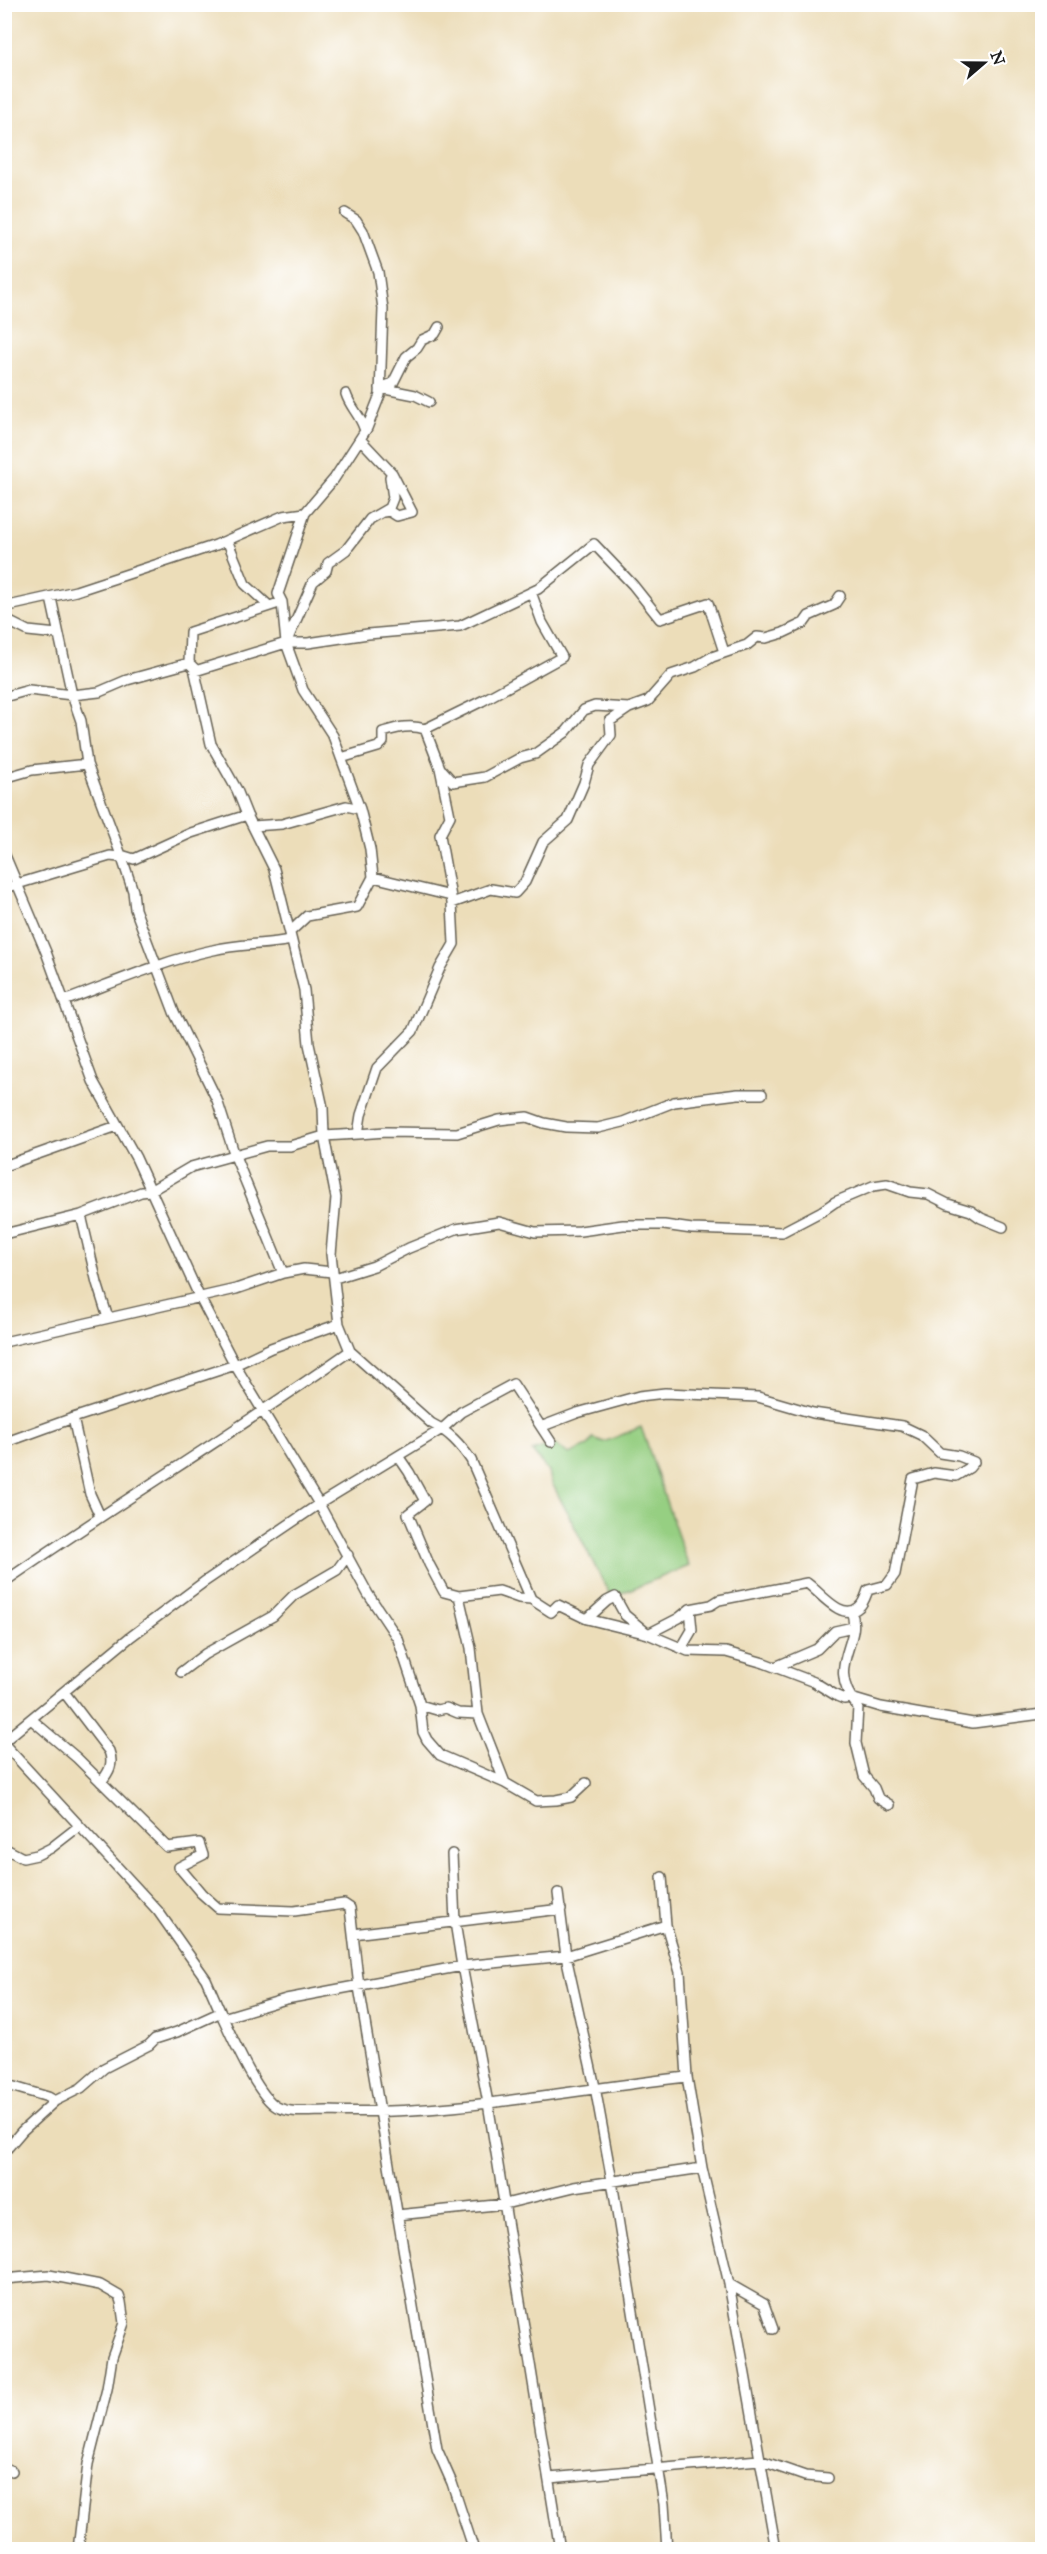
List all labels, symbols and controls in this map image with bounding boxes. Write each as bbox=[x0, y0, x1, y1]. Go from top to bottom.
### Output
north arrow bbox=[954, 33, 1014, 93]
text: N bbox=[986, 48, 1009, 68]

